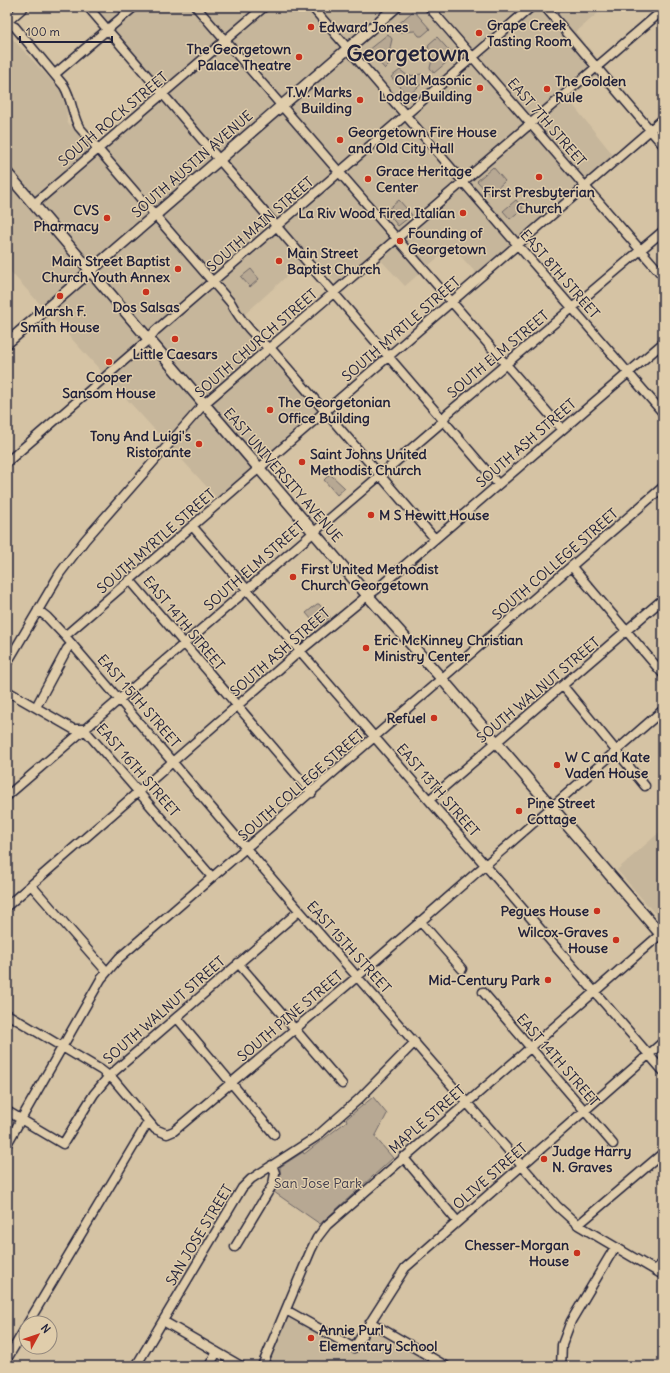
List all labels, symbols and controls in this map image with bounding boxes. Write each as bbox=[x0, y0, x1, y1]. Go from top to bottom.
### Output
place label: Grape Creek Tasting Room bbox=[487, 16, 572, 50]
scale bar bbox=[20, 18, 112, 44]
place label: Edward Jones bbox=[319, 18, 409, 36]
marker: Edward Jones bbox=[306, 22, 316, 32]
text: 100 m bbox=[26, 24, 60, 39]
marker: Grape Creek Tasting Room bbox=[474, 28, 484, 38]
district label: Georgetown bbox=[347, 39, 470, 67]
place label: The Georgetown Palace Theatre bbox=[187, 40, 291, 74]
marker: The Georgetown Palace Theatre bbox=[294, 52, 304, 62]
street label: SOUTH ROCK STREET bbox=[55, 68, 171, 170]
place label: Old Masonic Lodge Building bbox=[379, 71, 472, 105]
place label: The Golden Rule bbox=[555, 72, 626, 106]
street label: EAST 7TH STREET bbox=[504, 74, 590, 170]
place label: T.W. Marks Building bbox=[286, 83, 353, 117]
marker: Old Masonic Lodge Building bbox=[475, 83, 485, 93]
marker: The Golden Rule bbox=[542, 84, 552, 94]
marker: T.W. Marks Building bbox=[355, 95, 365, 105]
street label: SOUTH AUSTIN AVENUE bbox=[128, 106, 256, 222]
place label: Georgetown Fire House and Old City Hall bbox=[348, 123, 497, 157]
marker: Georgetown Fire House and Old City Hall bbox=[335, 135, 345, 145]
place label: Grace Heritage Center bbox=[376, 162, 472, 196]
marker: First Presbyterian Church bbox=[534, 172, 544, 182]
street label: SOUTH MAIN STREET bbox=[203, 173, 317, 275]
marker: Grace Heritage Center bbox=[363, 174, 373, 184]
place label: First Presbyterian Church bbox=[483, 183, 595, 217]
place label: CVS Pharmacy bbox=[34, 201, 99, 235]
place label: La Riv Wood Fired Italian bbox=[298, 204, 455, 222]
marker: La Riv Wood Fired Italian bbox=[458, 208, 468, 218]
marker: CVS Pharmacy bbox=[102, 213, 112, 223]
place label: Founding of Georgetown bbox=[408, 224, 486, 258]
street label: EAST 8TH STREET bbox=[516, 226, 604, 322]
marker: Founding of Georgetown bbox=[395, 236, 405, 246]
place label: Main Street Baptist Church bbox=[287, 244, 381, 278]
place label: Main Street Baptist Church Youth Annex bbox=[42, 252, 170, 286]
marker: Main Street Baptist Church bbox=[274, 256, 284, 266]
marker: Main Street Baptist Church Youth Annex bbox=[173, 264, 183, 274]
street label: SOUTH MYRTLE STREET bbox=[338, 273, 464, 385]
street label: SOUTH CHURCH STREET bbox=[191, 285, 321, 401]
marker: Dos Salsas bbox=[141, 287, 151, 297]
marker: Marsh F. Smith House bbox=[55, 291, 65, 301]
place label: Dos Salsas bbox=[112, 298, 180, 316]
place label: Marsh F. Smith House bbox=[20, 302, 100, 336]
street label: SOUTH ELM STREET bbox=[444, 306, 552, 402]
marker: Little Caesars bbox=[170, 334, 180, 344]
place label: Little Caesars bbox=[132, 345, 218, 363]
marker: Cooper Sansom House bbox=[104, 357, 114, 367]
place label: Cooper Sansom House bbox=[62, 368, 156, 402]
place label: The Georgetonian Office Building bbox=[278, 393, 391, 427]
street label: SOUTH ASH STREET bbox=[472, 395, 580, 491]
street label: EAST UNIVERSITY AVENUE bbox=[220, 404, 346, 546]
marker: The Georgetonian Office Building bbox=[265, 405, 275, 415]
place label: Tony And Luigi's Ristorante bbox=[90, 427, 192, 461]
marker: Tony And Luigi's Ristorante bbox=[194, 439, 204, 449]
place label: Saint Johns United Methodist Church bbox=[310, 445, 428, 479]
marker: Saint Johns United Methodist Church bbox=[297, 457, 307, 467]
street label: SOUTH MYRTLE STREET bbox=[93, 485, 219, 597]
street label: SOUTH COLLEGE STREET bbox=[488, 504, 622, 624]
place label: M S Hewitt House bbox=[379, 506, 490, 524]
marker: M S Hewitt House bbox=[366, 510, 376, 520]
street label: SOUTH ELM STREET bbox=[200, 517, 308, 615]
place label: First United Methodist Church Georgetown bbox=[301, 560, 439, 594]
street label: EAST 14TH STREET bbox=[139, 572, 229, 674]
marker: First United Methodist Church Georgetown bbox=[288, 572, 298, 582]
street label: SOUTH ASH STREET bbox=[226, 604, 334, 700]
place label: Eric McKinney Christian Ministry Center bbox=[374, 631, 523, 665]
street label: SOUTH WALNUT STREET bbox=[473, 633, 603, 747]
marker: Eric McKinney Christian Ministry Center bbox=[361, 643, 371, 653]
street label: EAST 15TH STREET bbox=[94, 651, 184, 751]
place label: Refuel bbox=[386, 709, 426, 727]
marker: Refuel bbox=[429, 713, 439, 723]
street label: EAST 16TH STREET bbox=[93, 720, 183, 820]
street label: SOUTH COLLEGE STREET bbox=[234, 725, 368, 845]
street label: EAST 13TH STREET bbox=[393, 740, 483, 840]
place label: W C and Kate Vaden House bbox=[565, 748, 650, 782]
marker: W C and Kate Vaden House bbox=[552, 760, 562, 770]
place label: Pine Street Cottage bbox=[527, 794, 595, 828]
marker: Pine Street Cottage bbox=[514, 806, 524, 816]
street label: EAST 15TH STREET bbox=[303, 897, 395, 997]
place label: Pegues House bbox=[500, 902, 589, 920]
marker: Pegues House bbox=[592, 906, 602, 916]
place label: Wilcox-Graves House bbox=[518, 923, 609, 957]
marker: Wilcox-Graves House bbox=[611, 935, 621, 945]
street label: SOUTH WALNUT STREET bbox=[99, 952, 229, 1068]
street label: SOUTH PINE STREET bbox=[234, 967, 346, 1065]
place label: Mid-Century Park bbox=[428, 971, 540, 989]
marker: Mid-Century Park bbox=[543, 975, 553, 985]
street label: EAST 14TH STREET bbox=[513, 1010, 603, 1110]
street label: MAPLE STREET bbox=[385, 1081, 469, 1157]
street label: OLIVE STREET bbox=[449, 1139, 531, 1213]
place label: Judge Harry N. Graves bbox=[552, 1142, 632, 1176]
marker: Judge Harry N. Graves bbox=[539, 1154, 549, 1164]
park label: San Jose Park bbox=[274, 1174, 362, 1192]
street label: SAN JOSE STREET bbox=[162, 1181, 236, 1289]
place label: Chesser-Morgan House bbox=[464, 1236, 569, 1270]
marker: Chesser-Morgan House bbox=[572, 1248, 582, 1258]
north arrow bbox=[18, 1315, 58, 1355]
text: N bbox=[38, 1321, 53, 1336]
place label: Annie Purl Elementary School bbox=[319, 1321, 437, 1355]
marker: Annie Purl Elementary School bbox=[306, 1333, 316, 1343]

